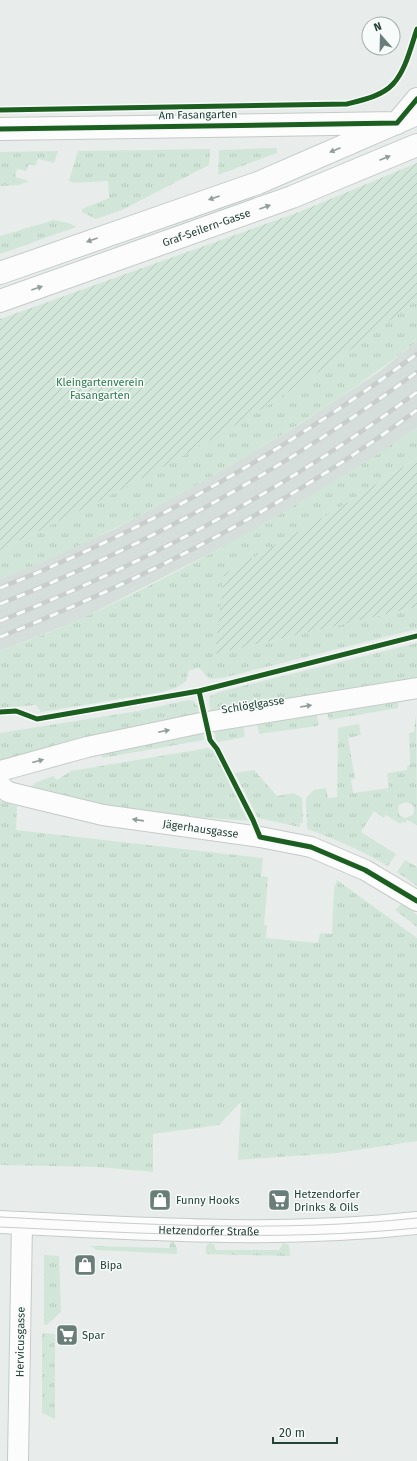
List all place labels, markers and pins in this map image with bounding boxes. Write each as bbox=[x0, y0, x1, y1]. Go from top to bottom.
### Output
shop icon: Funny Hooks bbox=[147, 1187, 173, 1213]
supermarket icon: Hetzendorfer Drinks & Oils bbox=[266, 1187, 292, 1213]
place label: Hetzendorfer Drinks & Oils bbox=[294, 1188, 360, 1214]
place label: Funny Hooks bbox=[176, 1194, 240, 1207]
shop icon: Bipa bbox=[72, 1252, 98, 1278]
place label: Bipa bbox=[100, 1259, 122, 1272]
supermarket icon: Spar bbox=[54, 1322, 80, 1348]
place label: Spar bbox=[82, 1329, 105, 1342]

